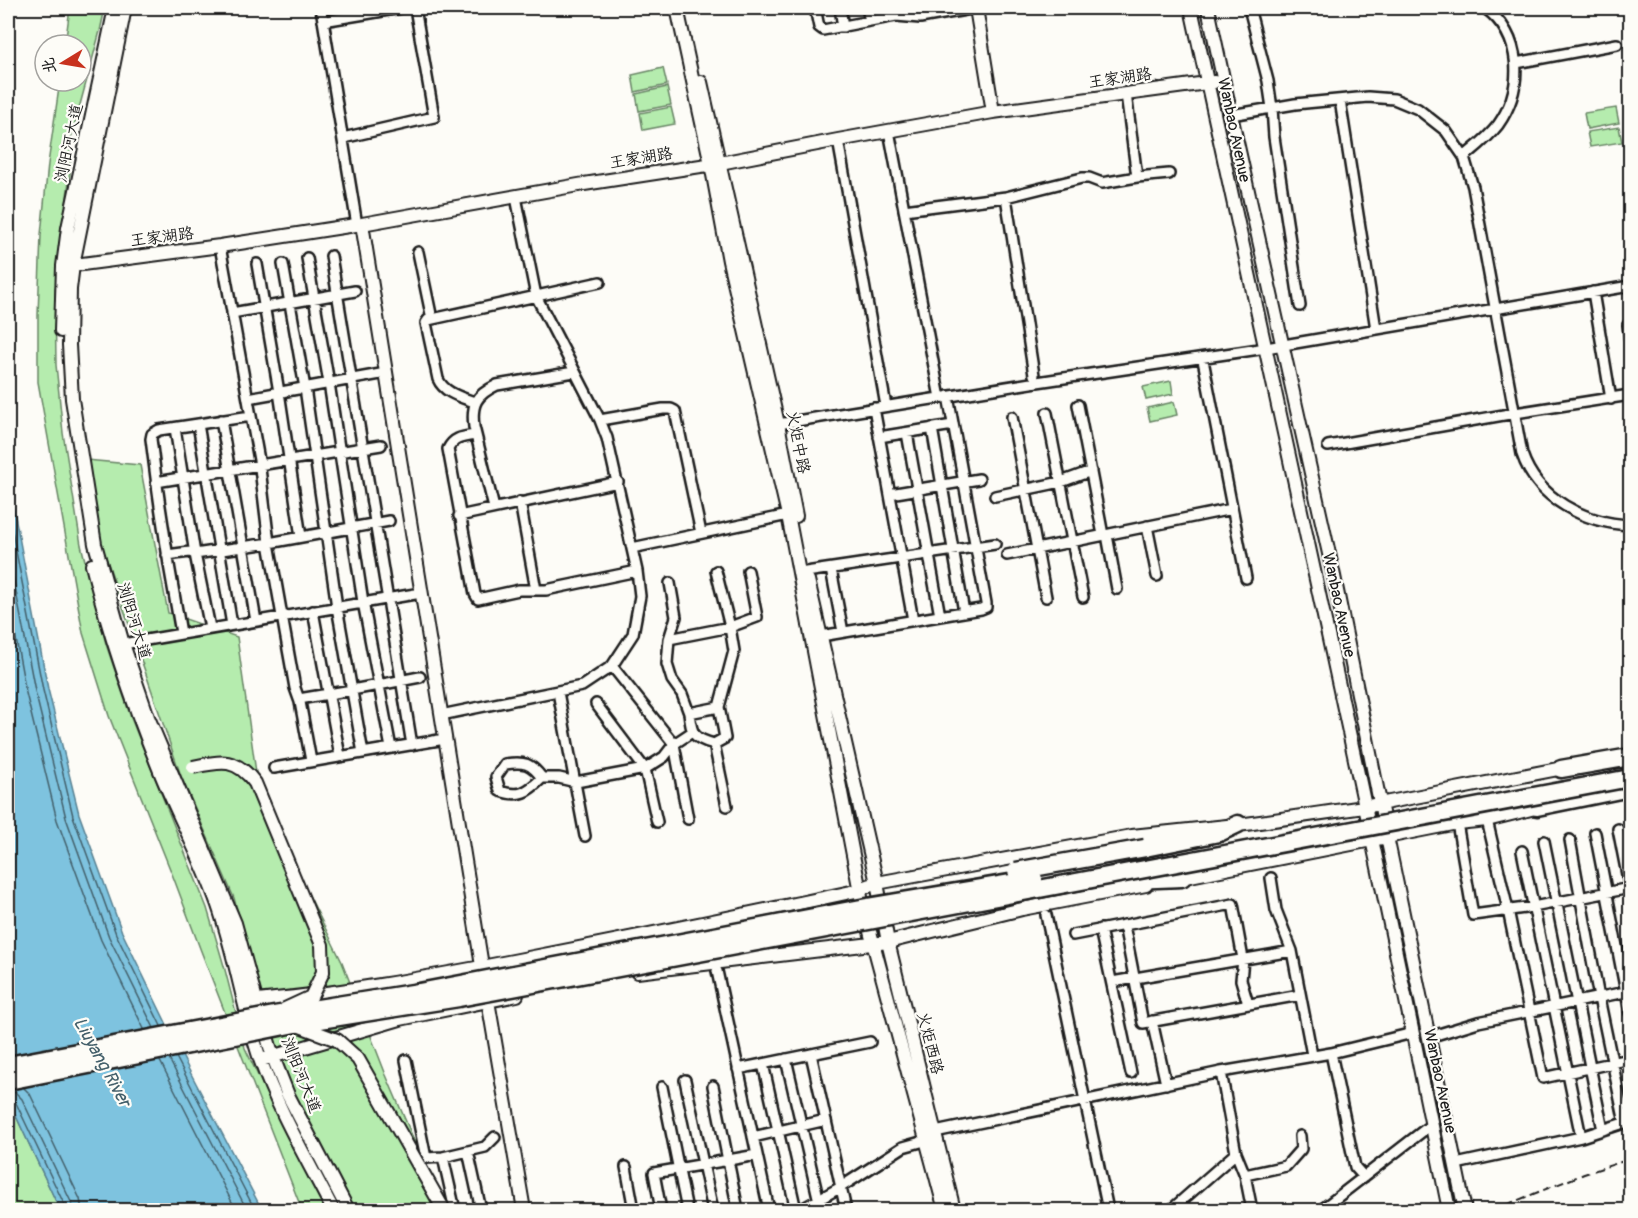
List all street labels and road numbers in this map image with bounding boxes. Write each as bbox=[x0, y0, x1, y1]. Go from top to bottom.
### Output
street label: 王家湖路 bbox=[1087, 64, 1153, 92]
street label: Wanbao Avenue bbox=[1213, 76, 1255, 184]
street label: 浏阳河大道 bbox=[51, 102, 87, 184]
street label: 王家湖路 bbox=[608, 143, 674, 173]
street label: 王家湖路 bbox=[129, 223, 195, 251]
street label: 火炬中路 bbox=[782, 409, 814, 475]
street label: Wanbao Avenue bbox=[1318, 551, 1360, 659]
street label: 浏阳河大道 bbox=[113, 580, 155, 662]
street label: 火炬西路 bbox=[913, 1010, 947, 1076]
street label: Wanbao Avenue bbox=[1419, 1027, 1461, 1135]
street label: 浏阳河大道 bbox=[277, 1034, 325, 1116]

